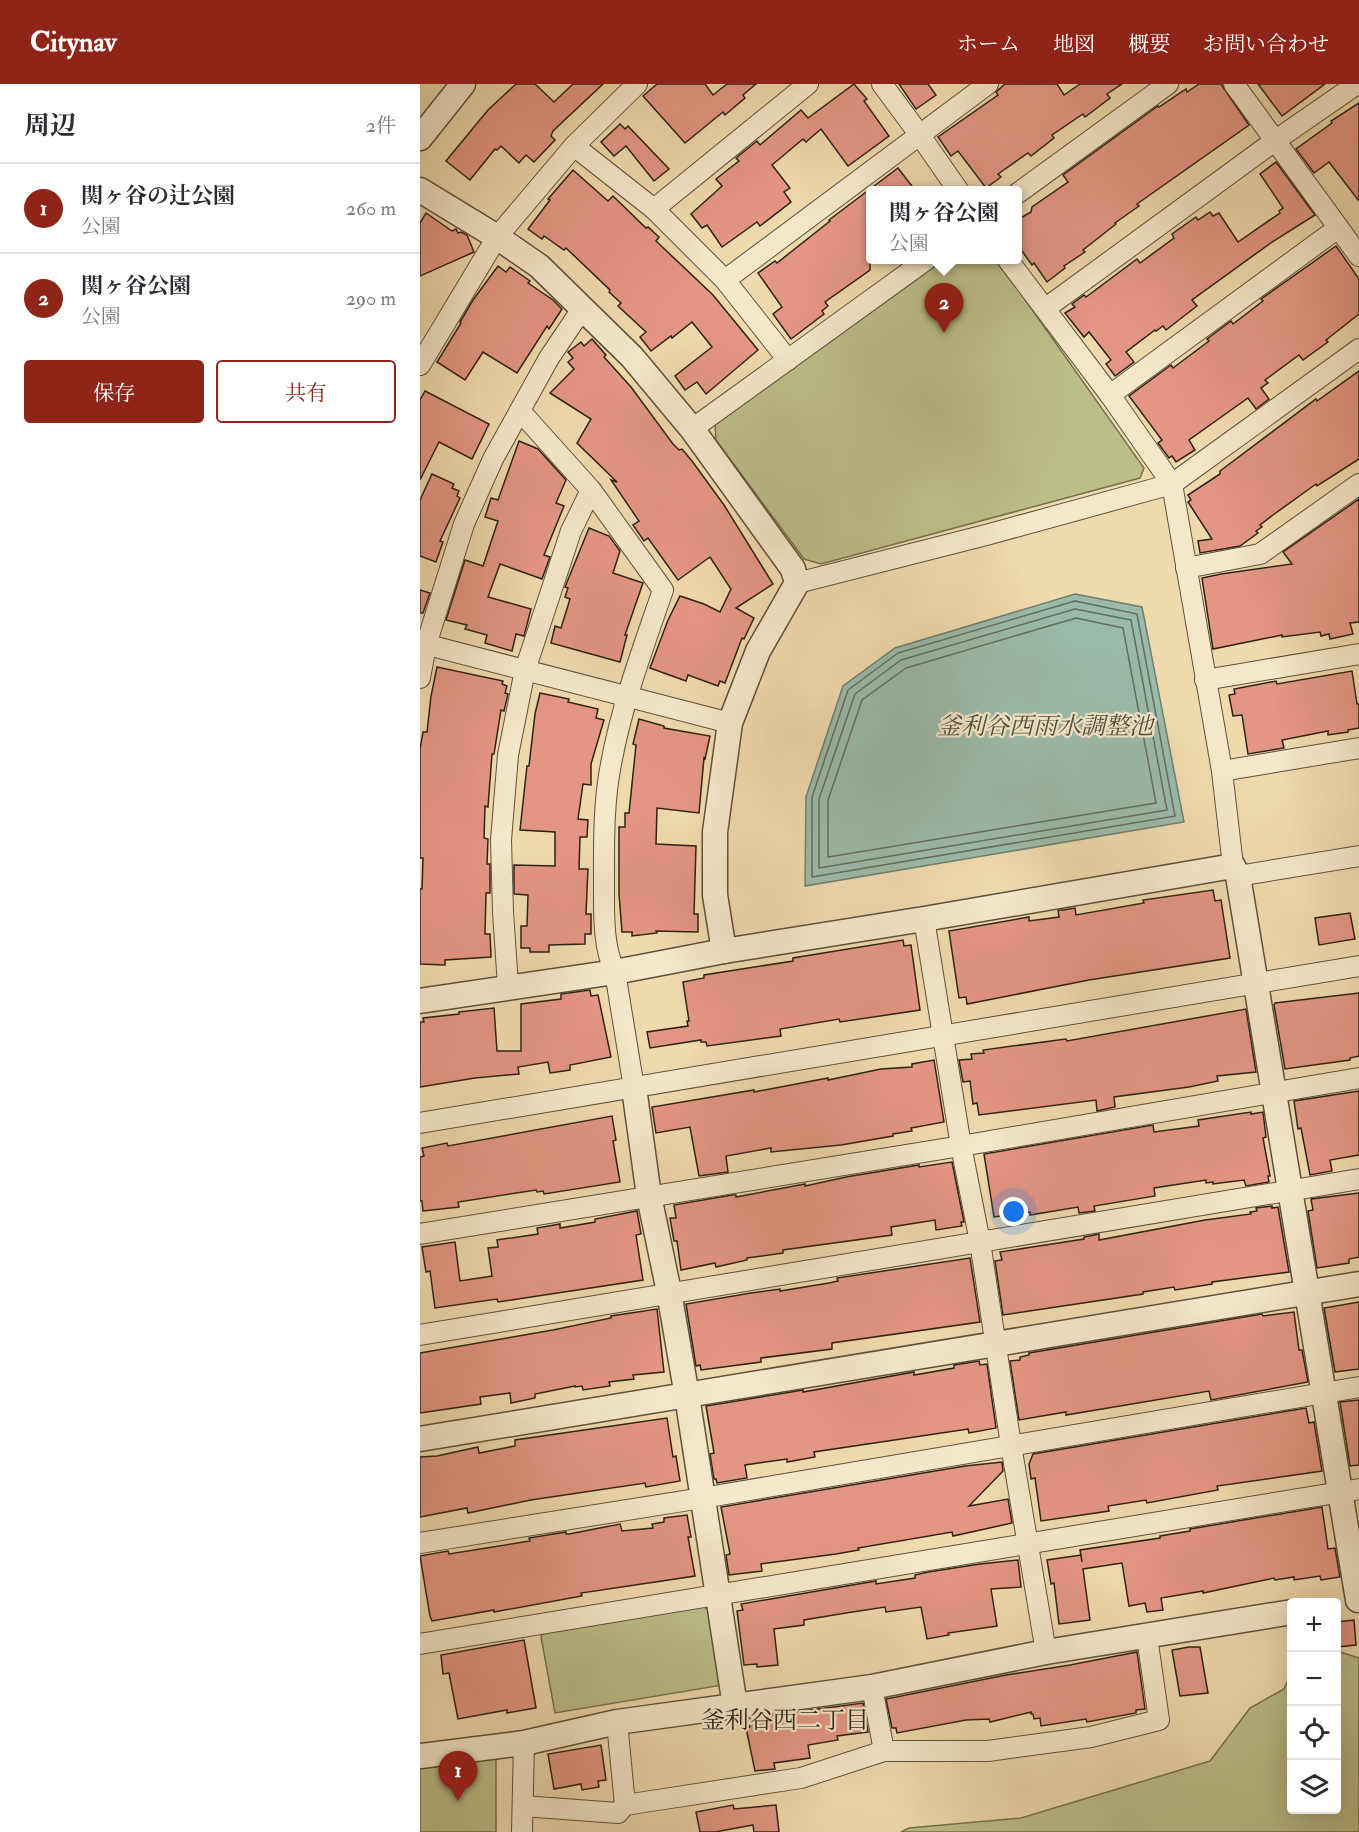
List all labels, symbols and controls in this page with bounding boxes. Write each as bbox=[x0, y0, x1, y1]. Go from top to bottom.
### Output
text: Citynav bbox=[30, 25, 117, 60]
text: ホーム bbox=[957, 31, 1020, 58]
text: 地図 bbox=[1053, 31, 1095, 58]
text: 概要 bbox=[1128, 31, 1170, 58]
text: お問い合わせ bbox=[1203, 31, 1329, 58]
text: 周辺 bbox=[24, 110, 76, 142]
text: 2件 bbox=[366, 113, 396, 138]
text: 関ヶ谷の辻公園 bbox=[81, 182, 235, 210]
popup bbox=[866, 186, 1022, 264]
text: 1 bbox=[40, 196, 47, 221]
text: 260 m bbox=[346, 196, 396, 221]
text: 関ヶ谷公園 bbox=[889, 199, 999, 227]
text: 公園 bbox=[81, 214, 121, 239]
text: 公園 bbox=[889, 231, 929, 256]
text: 関ヶ谷公園 bbox=[81, 272, 191, 300]
pin: 2 bbox=[924, 284, 964, 333]
text: 2 bbox=[38, 286, 49, 311]
text: 290 m bbox=[346, 286, 396, 311]
text: 公園 bbox=[81, 304, 121, 329]
button: 保存 bbox=[24, 360, 204, 423]
button: 共有 bbox=[216, 360, 396, 423]
water label: 釜利谷西雨水調整池 bbox=[937, 711, 1156, 742]
your location bbox=[999, 1197, 1028, 1226]
map controls bbox=[1287, 1598, 1341, 1814]
button: + bbox=[1287, 1598, 1341, 1652]
button: − bbox=[1287, 1652, 1341, 1706]
district label: 釜利谷西二丁目 bbox=[701, 1705, 869, 1736]
button: locate bbox=[1287, 1706, 1341, 1760]
pin: 1 bbox=[438, 1752, 477, 1801]
button: layers bbox=[1287, 1760, 1341, 1814]

